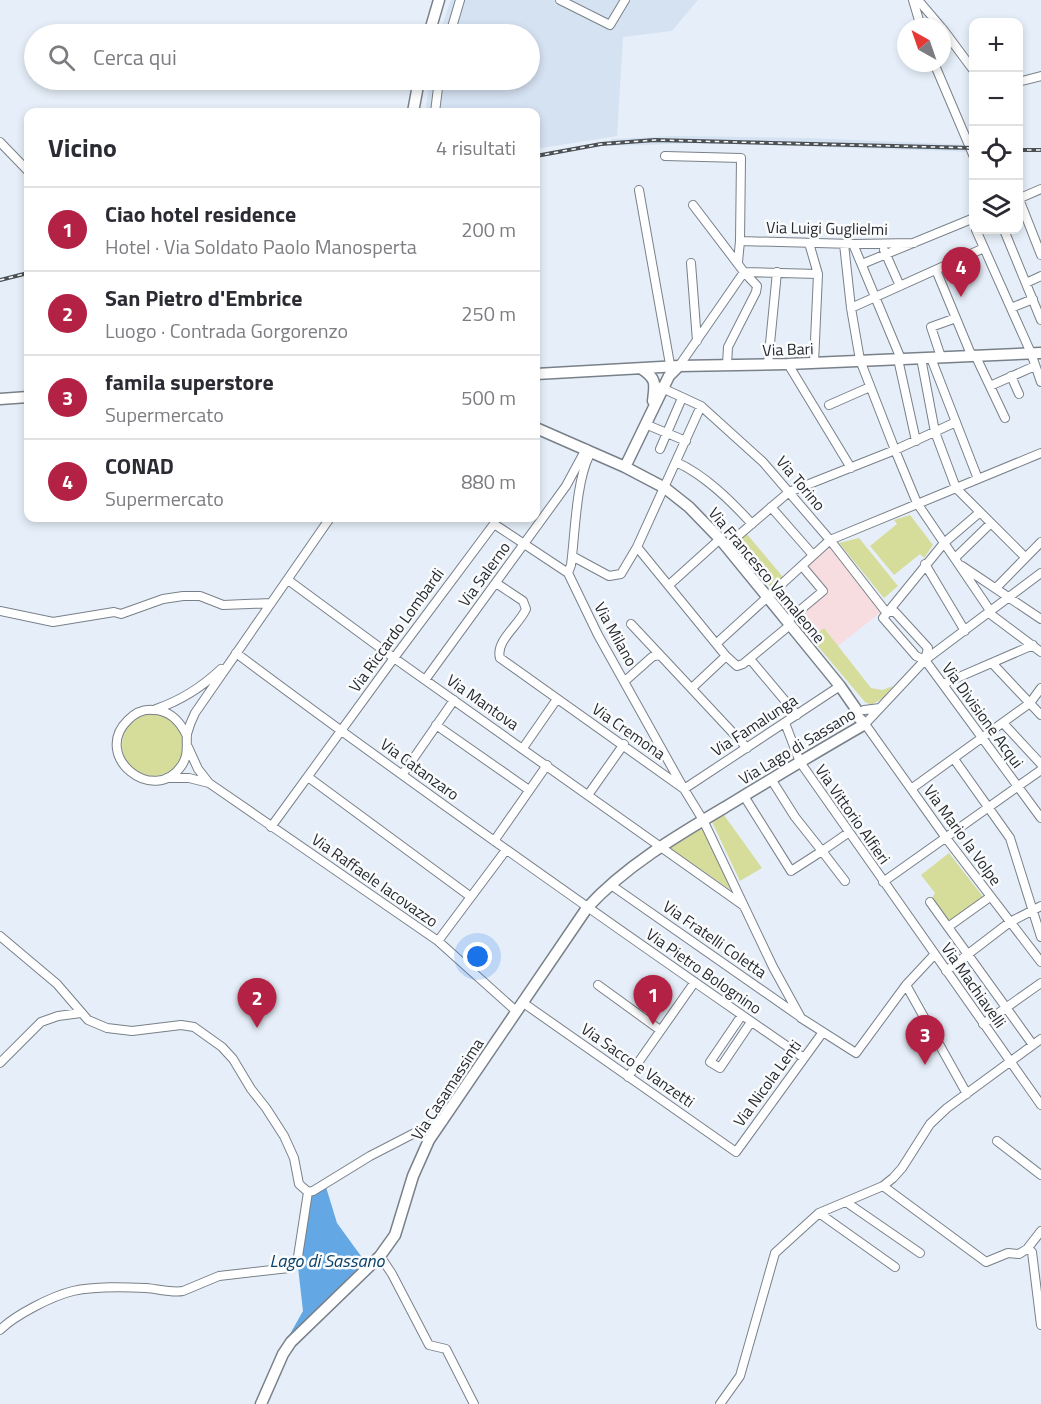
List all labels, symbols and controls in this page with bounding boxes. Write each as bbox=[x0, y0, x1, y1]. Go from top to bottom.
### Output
north arrow bbox=[897, 18, 951, 72]
map controls bbox=[969, 18, 1023, 234]
button: + bbox=[969, 18, 1023, 72]
search box bbox=[24, 24, 540, 90]
text: Cerca qui bbox=[93, 40, 177, 74]
icon: search bbox=[45, 41, 78, 74]
button: − bbox=[969, 72, 1023, 126]
button: locate bbox=[969, 126, 1023, 180]
text: Vicino bbox=[48, 128, 117, 167]
text: 4 risultati bbox=[436, 132, 516, 163]
button: layers bbox=[969, 180, 1023, 234]
text: Ciao hotel residence bbox=[105, 197, 296, 231]
text: 1 bbox=[62, 214, 73, 245]
text: 200 m bbox=[461, 214, 516, 245]
street label: Via Luigi Guglielmi bbox=[766, 215, 888, 241]
text: Hotel · Via Soldato Paolo Manosperta bbox=[105, 231, 417, 262]
pin: 4 bbox=[942, 248, 980, 297]
text: San Pietro d'Embrice bbox=[105, 281, 303, 315]
text: 2 bbox=[62, 298, 73, 329]
text: 250 m bbox=[461, 298, 516, 329]
text: Luogo · Contrada Gorgorenzo bbox=[105, 315, 348, 346]
street label: Via Bari bbox=[762, 336, 814, 362]
text: famila superstore bbox=[105, 365, 274, 399]
text: 3 bbox=[62, 382, 73, 413]
text: 500 m bbox=[461, 382, 516, 413]
text: Supermercato bbox=[105, 399, 224, 430]
text: CONAD bbox=[105, 449, 174, 483]
street label: Via Torino bbox=[771, 450, 831, 516]
text: 4 bbox=[62, 466, 73, 497]
text: 880 m bbox=[461, 466, 516, 497]
text: Supermercato bbox=[105, 483, 224, 514]
street label: Via Francesco Vamaleone bbox=[703, 502, 831, 648]
street label: Via Salerno bbox=[452, 536, 516, 612]
street label: Via Riccardo Lombardi bbox=[343, 563, 449, 697]
street label: Via Milano bbox=[589, 598, 643, 670]
street label: Via Divisione Acqui bbox=[936, 657, 1030, 773]
street label: Via Mantova bbox=[442, 668, 524, 736]
street label: Via Famalunga bbox=[706, 688, 802, 762]
street label: Via Cremona bbox=[587, 697, 671, 765]
street label: Via Lago di Sassano bbox=[734, 702, 860, 790]
street label: Via Catanzaro bbox=[376, 732, 464, 806]
street label: Via Vittorio Alfieri bbox=[810, 759, 896, 869]
street label: Via Mario la Volpe bbox=[918, 780, 1008, 890]
street label: Via Raffaele Iacovazzo bbox=[307, 827, 443, 933]
street label: Via Fratelli Coletta bbox=[658, 894, 772, 984]
street label: Via Pietro Bolognino bbox=[641, 922, 767, 1020]
street label: Via Machiavelli bbox=[936, 937, 1012, 1033]
your location bbox=[463, 942, 492, 971]
pin: 1 bbox=[634, 976, 672, 1025]
pin: 2 bbox=[238, 978, 276, 1028]
pin: 3 bbox=[906, 1016, 944, 1065]
street label: Via Sacco e Vanzetti bbox=[576, 1017, 700, 1113]
street label: Via Casamassima bbox=[405, 1033, 489, 1145]
street label: Via Nicola Lenti bbox=[727, 1034, 807, 1132]
water label: Lago di Sassano bbox=[270, 1247, 386, 1274]

